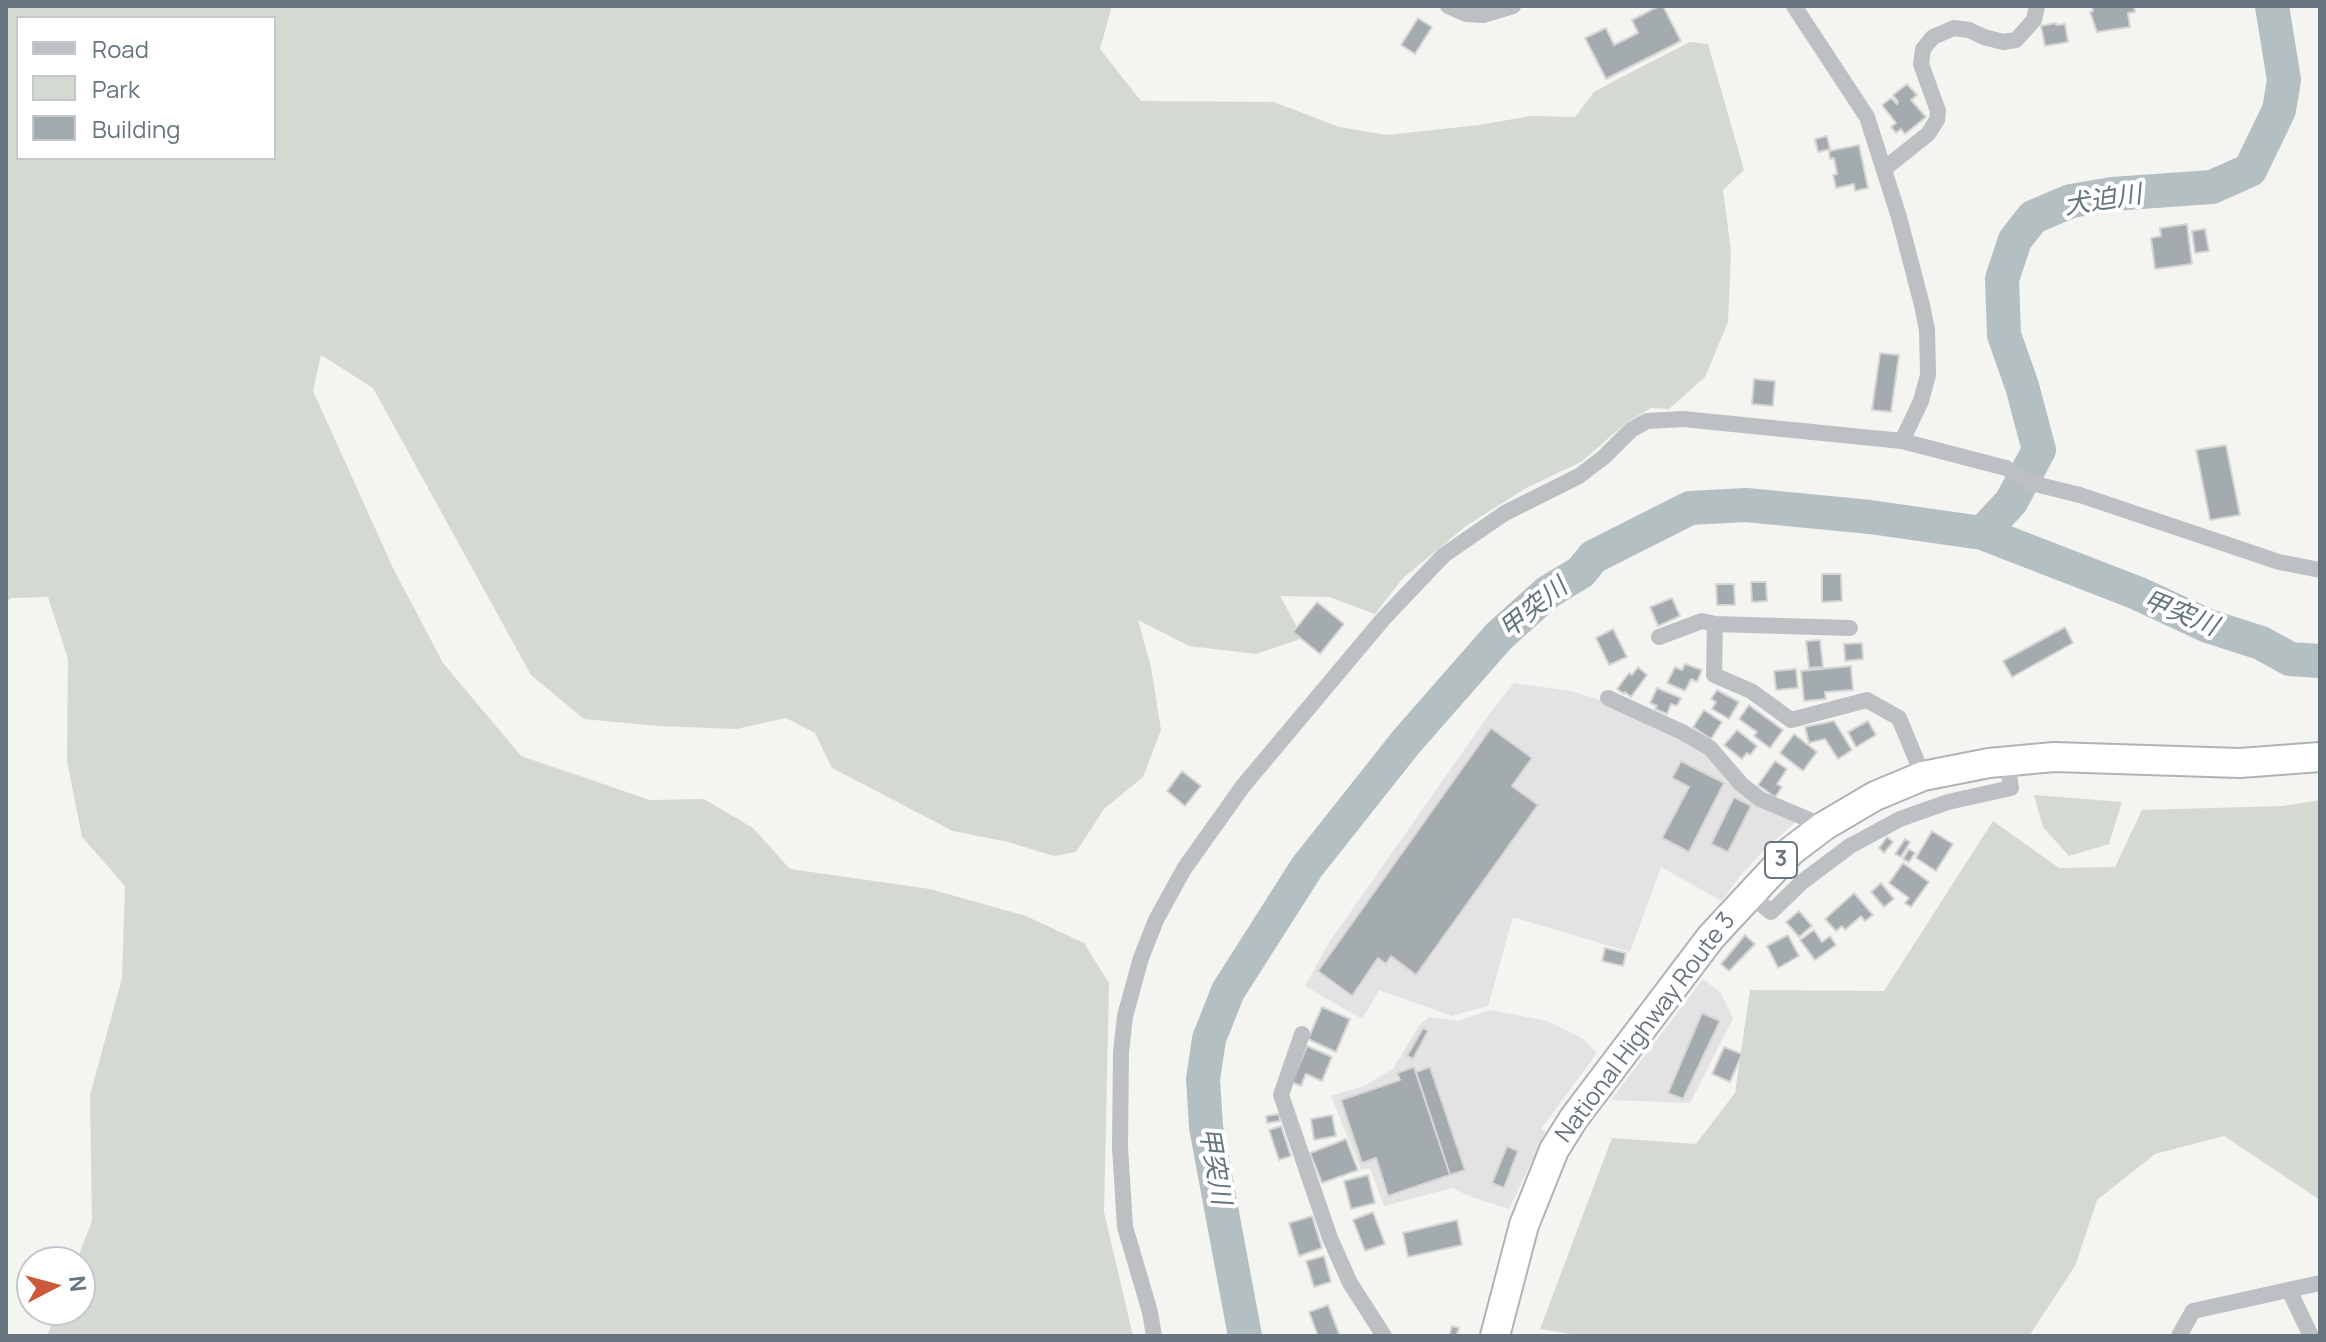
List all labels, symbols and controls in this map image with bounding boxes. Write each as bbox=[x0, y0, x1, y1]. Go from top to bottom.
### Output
legend bbox=[16, 16, 276, 160]
text: Road bbox=[92, 32, 149, 65]
text: Park bbox=[92, 72, 140, 105]
text: Building bbox=[92, 112, 180, 145]
water label: 犬迫川 bbox=[2062, 179, 2144, 223]
water label: 甲突川 bbox=[1494, 572, 1574, 646]
water label: 甲突川 bbox=[2138, 585, 2222, 643]
road number: 3 bbox=[1765, 842, 1797, 878]
street label: National Highway Route 3 bbox=[1550, 907, 1742, 1149]
water label: 甲突川 bbox=[1192, 1125, 1236, 1207]
north arrow bbox=[16, 1246, 96, 1326]
text: N bbox=[62, 1274, 94, 1293]

